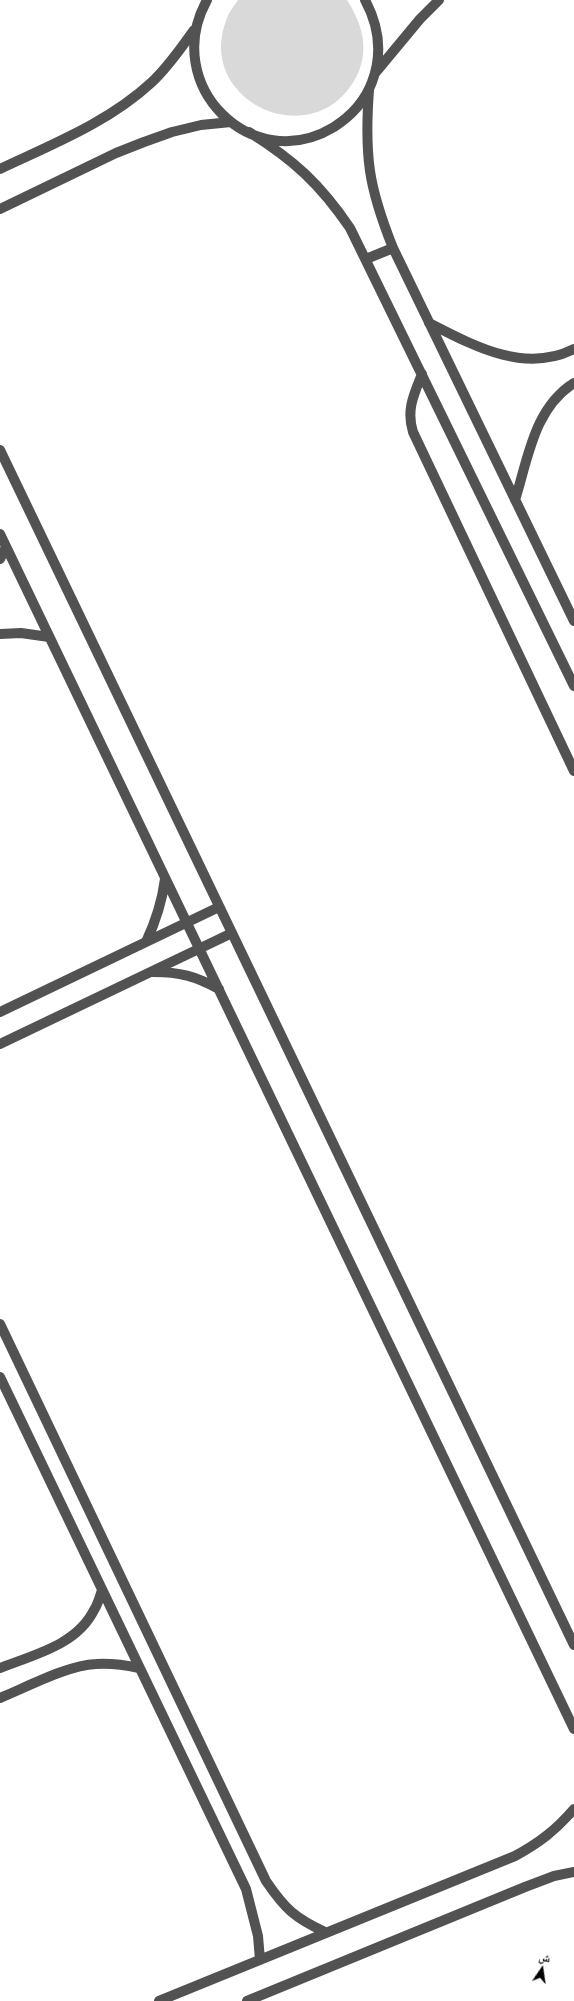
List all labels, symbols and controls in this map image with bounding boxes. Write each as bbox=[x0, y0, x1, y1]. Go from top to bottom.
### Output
north arrow bbox=[522, 1949, 562, 1989]
text: ش bbox=[538, 1950, 552, 1964]

